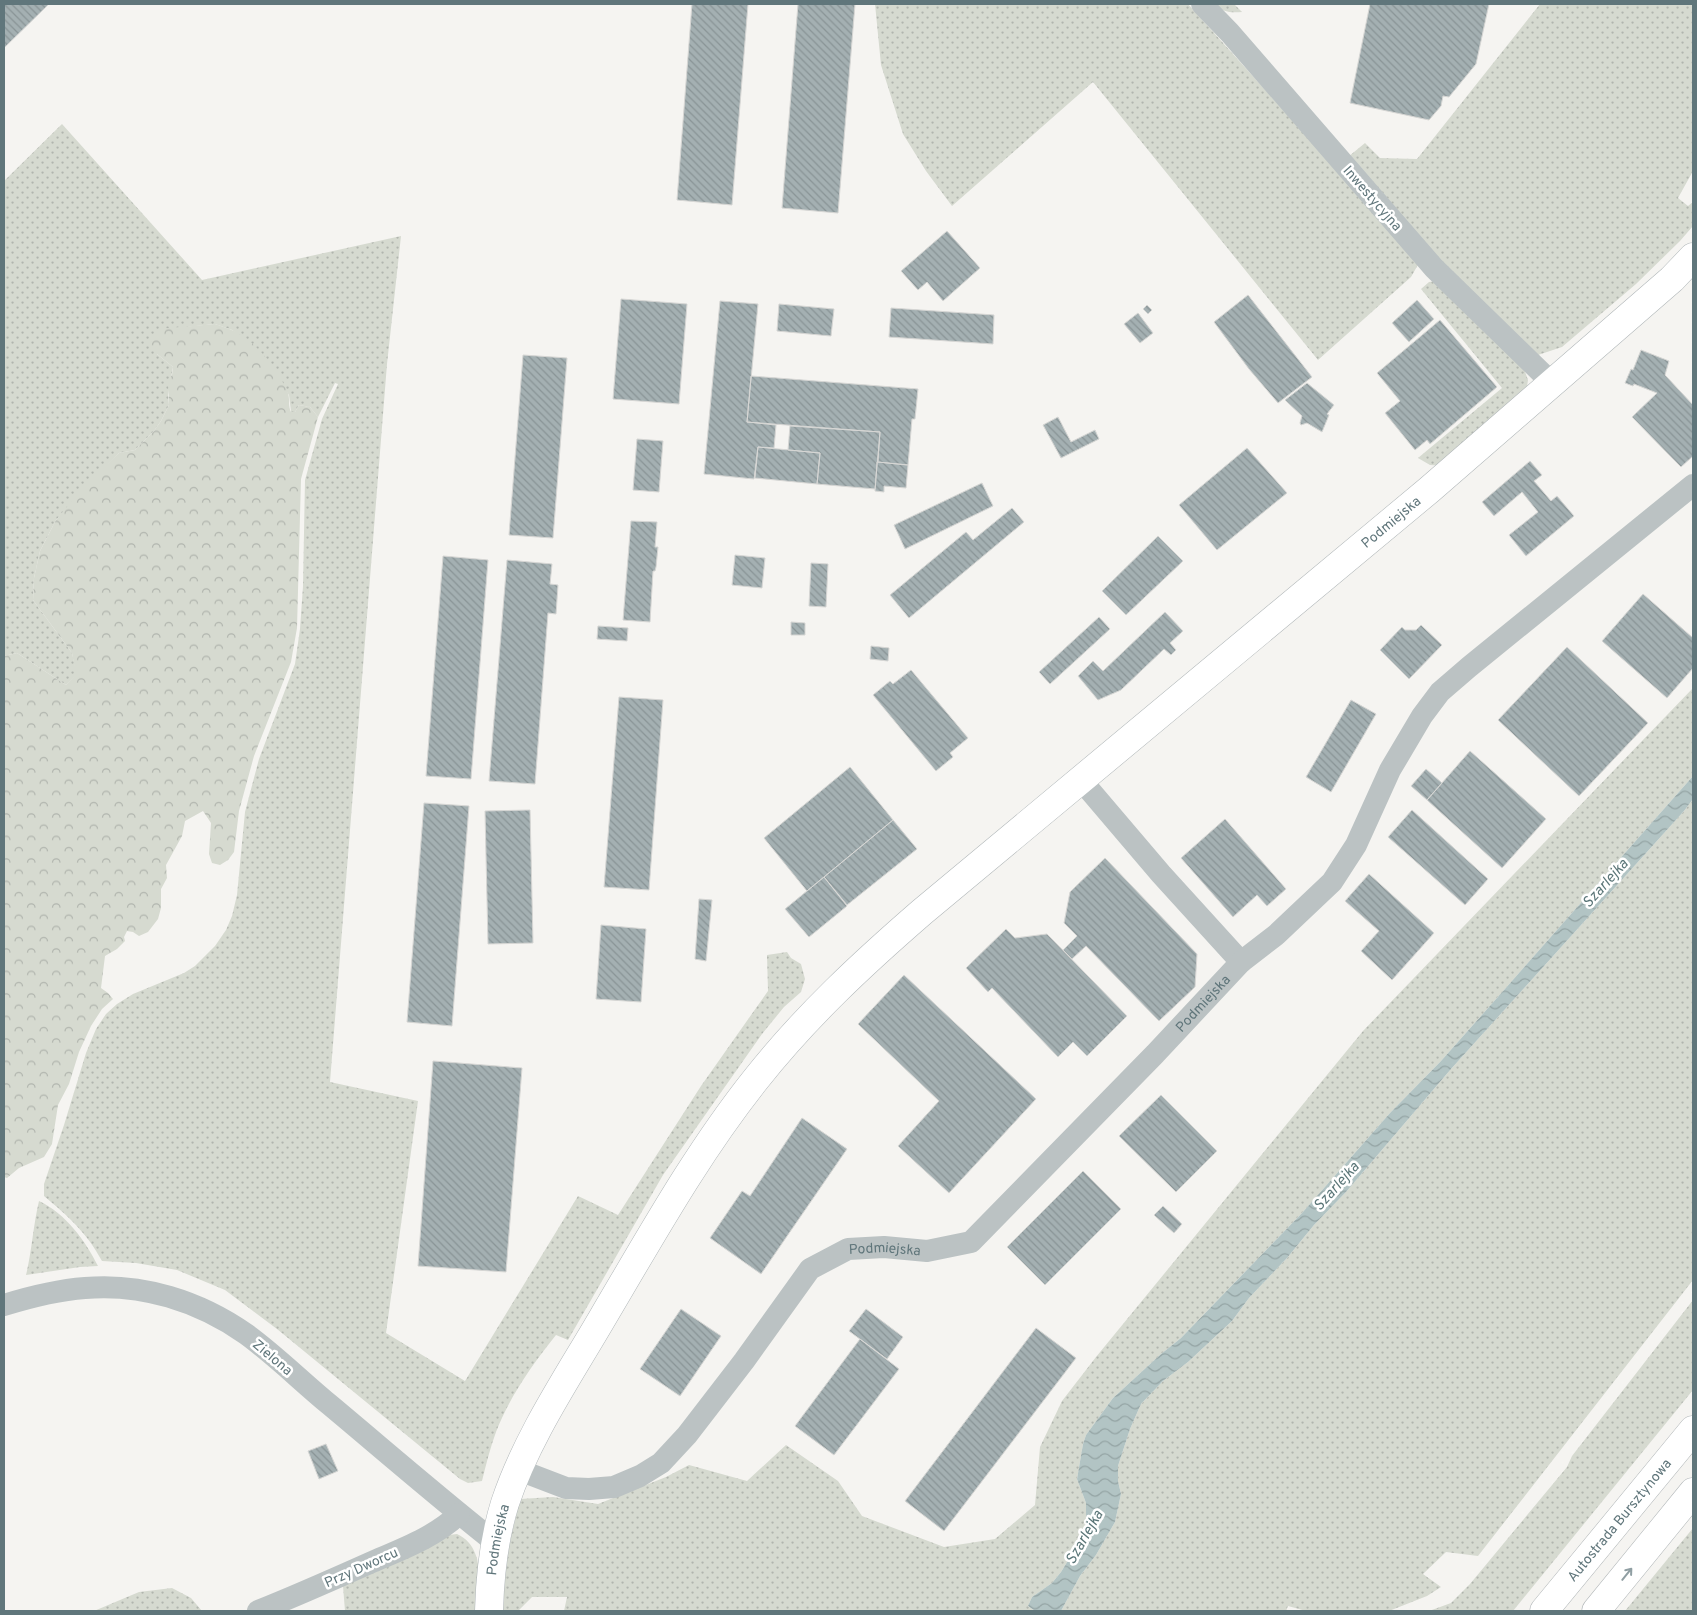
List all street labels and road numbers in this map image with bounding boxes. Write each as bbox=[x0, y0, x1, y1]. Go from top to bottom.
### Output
street label: Inwestycyjna bbox=[1339, 163, 1405, 235]
street label: Podmiejska bbox=[1358, 493, 1425, 553]
street label: Podmiejska bbox=[1173, 972, 1235, 1036]
street label: Podmiejska bbox=[848, 1240, 921, 1260]
street label: Zielona bbox=[249, 1337, 295, 1380]
street label: Autostrada Bursztynowa bbox=[1565, 1456, 1676, 1586]
street label: Podmiejska bbox=[484, 1502, 514, 1576]
street label: Przy Dworcu bbox=[322, 1545, 401, 1592]

